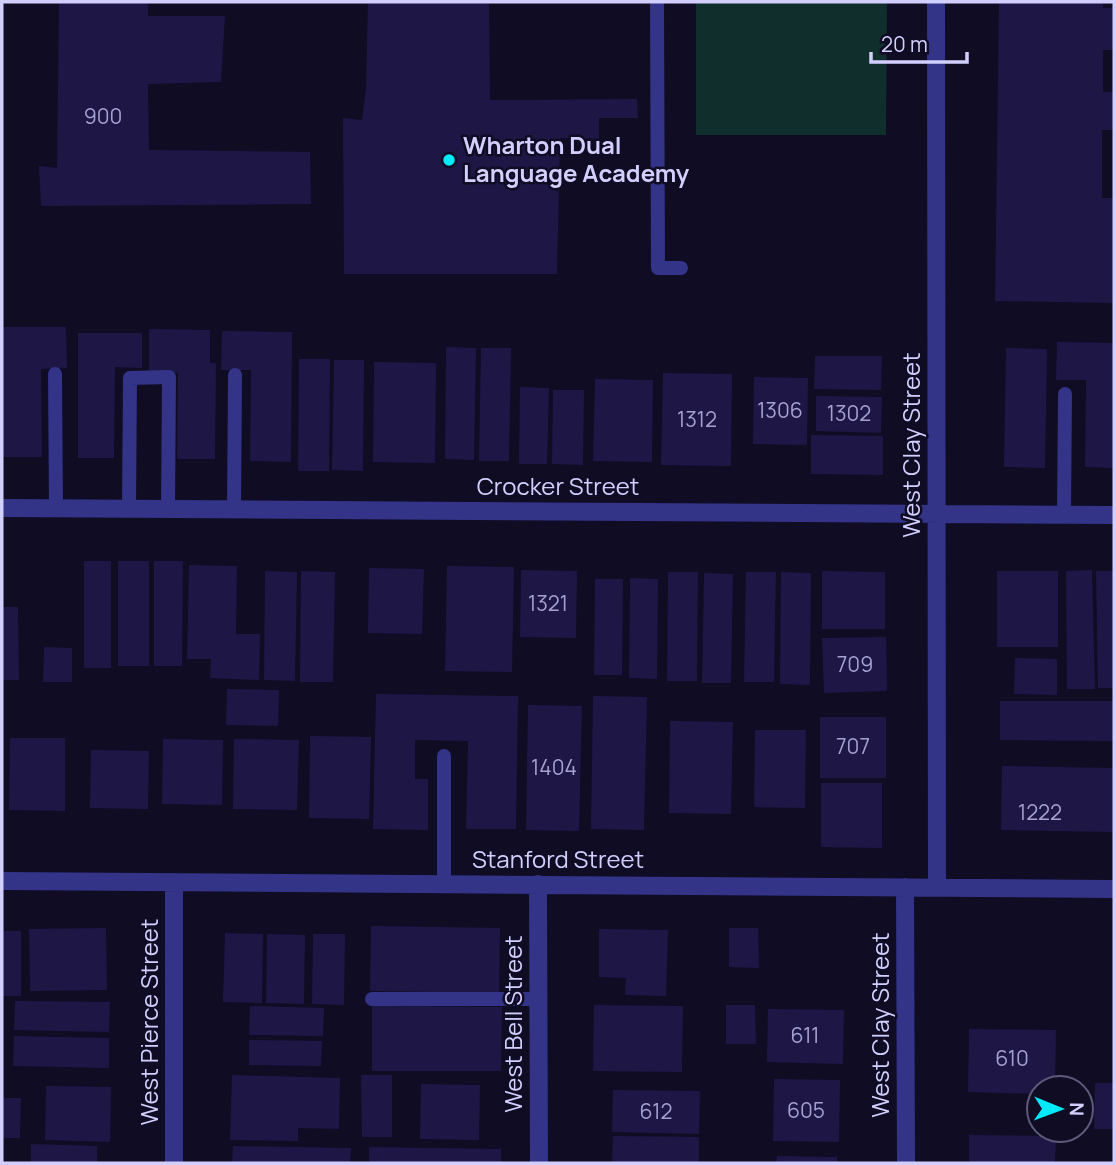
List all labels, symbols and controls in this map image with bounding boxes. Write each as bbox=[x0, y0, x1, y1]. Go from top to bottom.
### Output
scale bar bbox=[871, 21, 967, 65]
text: 20 m bbox=[881, 30, 928, 58]
house number: 900 bbox=[84, 102, 122, 130]
place label: Wharton Dual Language Academy bbox=[463, 128, 690, 189]
marker: Wharton Dual Language Academy bbox=[441, 152, 457, 168]
street label: West Clay Street bbox=[894, 352, 927, 538]
house number: 1306 bbox=[757, 396, 803, 424]
house number: 1302 bbox=[827, 399, 871, 427]
house number: 1312 bbox=[677, 405, 717, 433]
street label: Crocker Street bbox=[477, 469, 639, 502]
house number: 1321 bbox=[528, 589, 568, 617]
house number: 709 bbox=[837, 650, 873, 678]
house number: 707 bbox=[836, 732, 870, 760]
house number: 1404 bbox=[531, 753, 577, 781]
house number: 1222 bbox=[1018, 798, 1062, 826]
street label: Stanford Street bbox=[472, 842, 644, 875]
street label: West Pierce Street bbox=[132, 919, 165, 1125]
street label: West Clay Street bbox=[863, 932, 896, 1118]
street label: West Bell Street bbox=[496, 935, 529, 1113]
house number: 611 bbox=[790, 1021, 820, 1049]
house number: 610 bbox=[995, 1044, 1029, 1072]
north arrow bbox=[1025, 1074, 1095, 1144]
house number: 605 bbox=[787, 1096, 825, 1124]
house number: 612 bbox=[640, 1097, 672, 1125]
text: N bbox=[1064, 1102, 1090, 1116]

